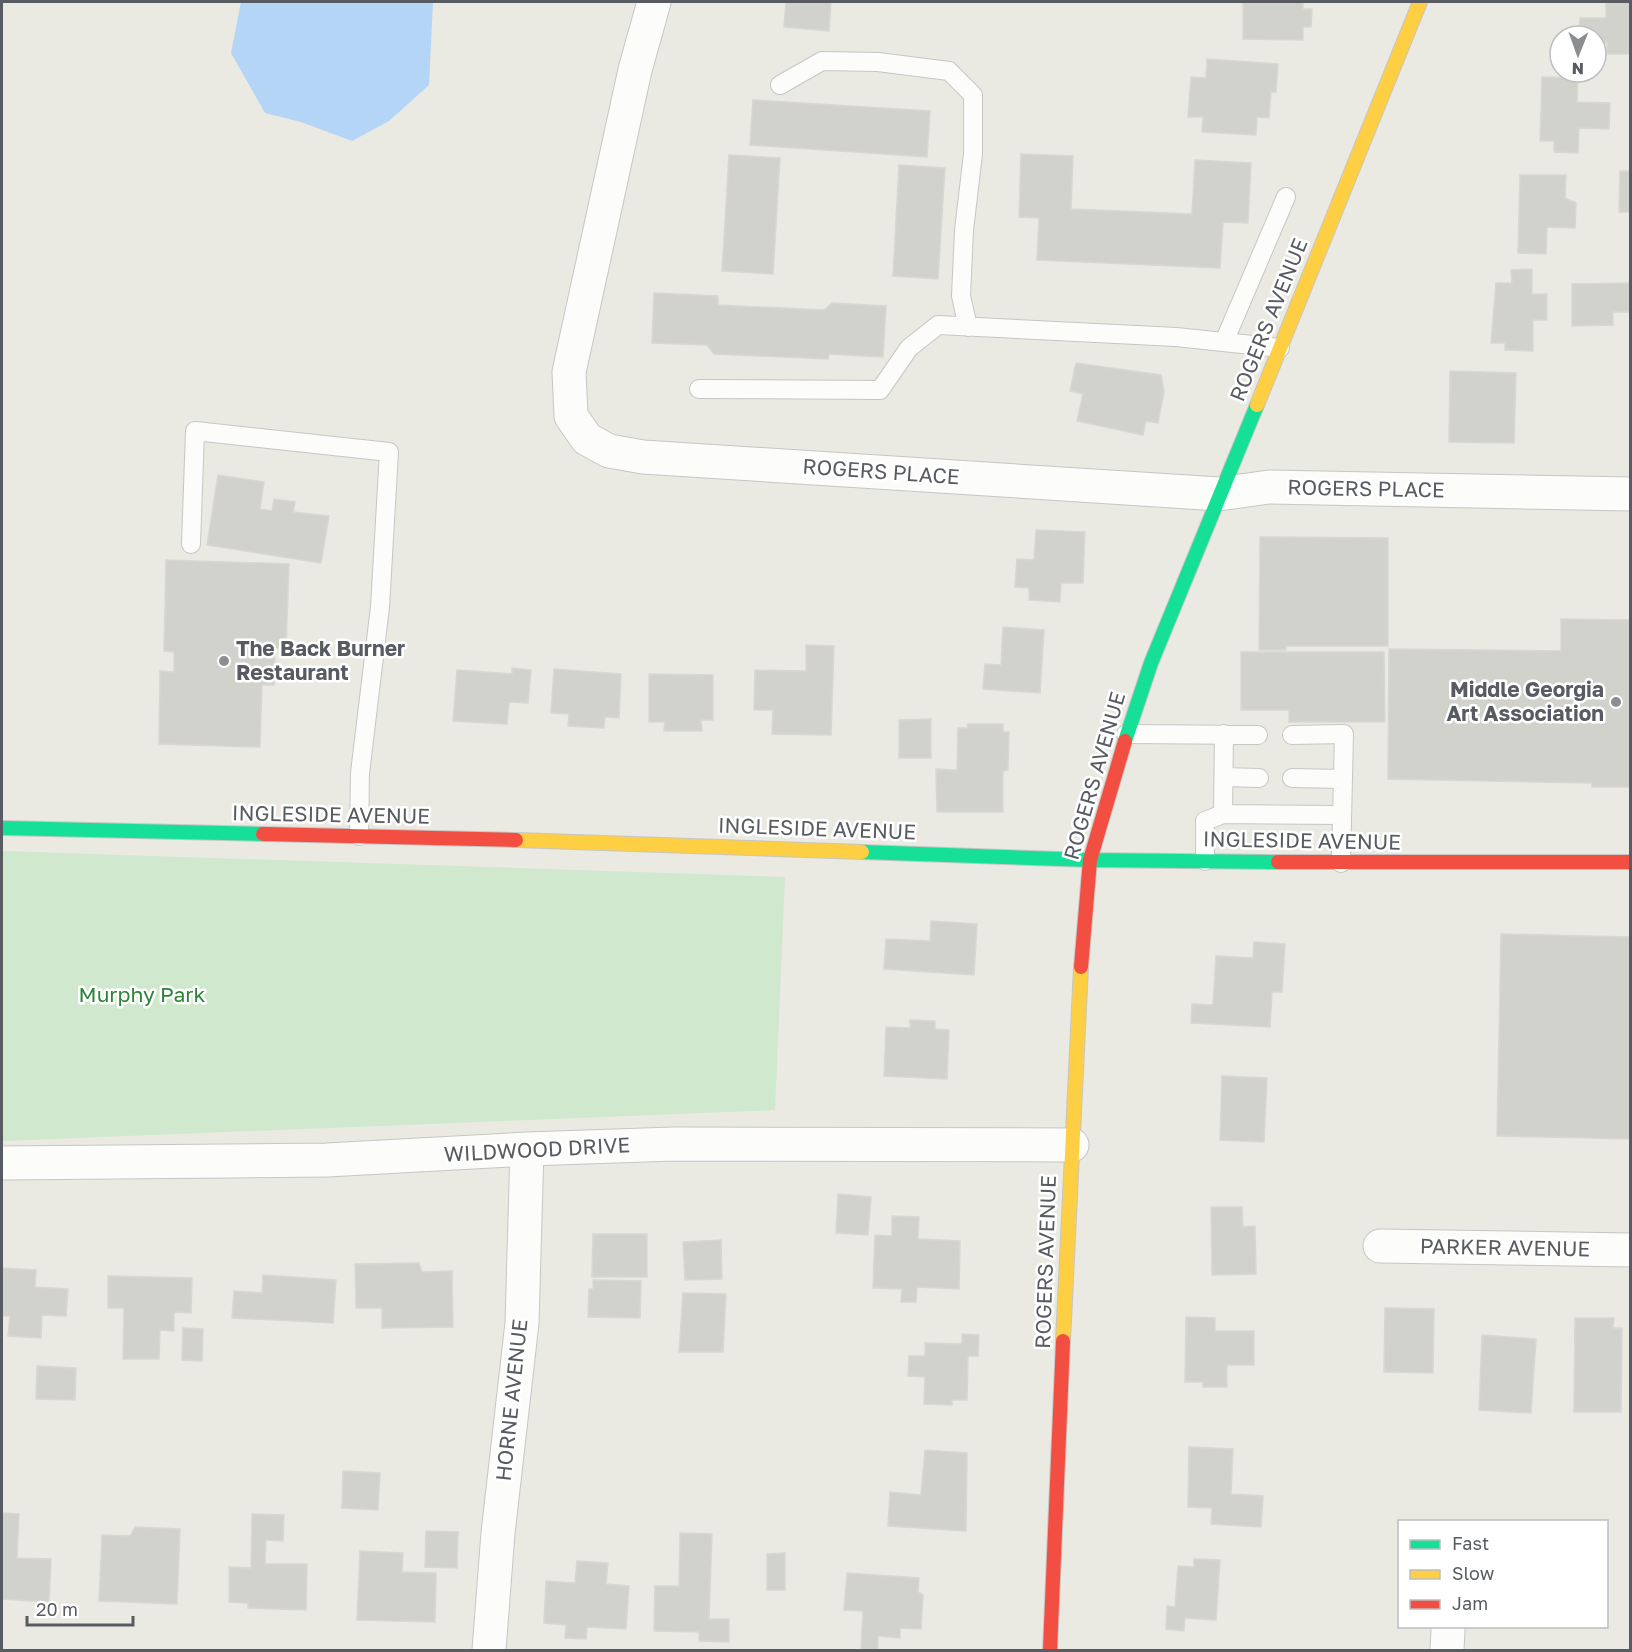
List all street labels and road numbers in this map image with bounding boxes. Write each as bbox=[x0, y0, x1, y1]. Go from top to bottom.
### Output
street label: ROGERS AVENUE bbox=[1224, 234, 1313, 405]
street label: ROGERS PLACE bbox=[802, 453, 961, 489]
street label: ROGERS PLACE bbox=[1287, 474, 1445, 502]
street label: ROGERS AVENUE bbox=[1058, 689, 1130, 863]
street label: INGLESIDE AVENUE bbox=[232, 799, 430, 829]
street label: INGLESIDE AVENUE bbox=[718, 812, 916, 844]
street label: INGLESIDE AVENUE bbox=[1203, 825, 1401, 855]
street label: WILDWOOD DRIVE bbox=[443, 1131, 631, 1167]
street label: ROGERS AVENUE bbox=[1029, 1175, 1061, 1349]
street label: PARKER AVENUE bbox=[1420, 1233, 1590, 1261]
street label: HORNE AVENUE bbox=[490, 1317, 532, 1482]

